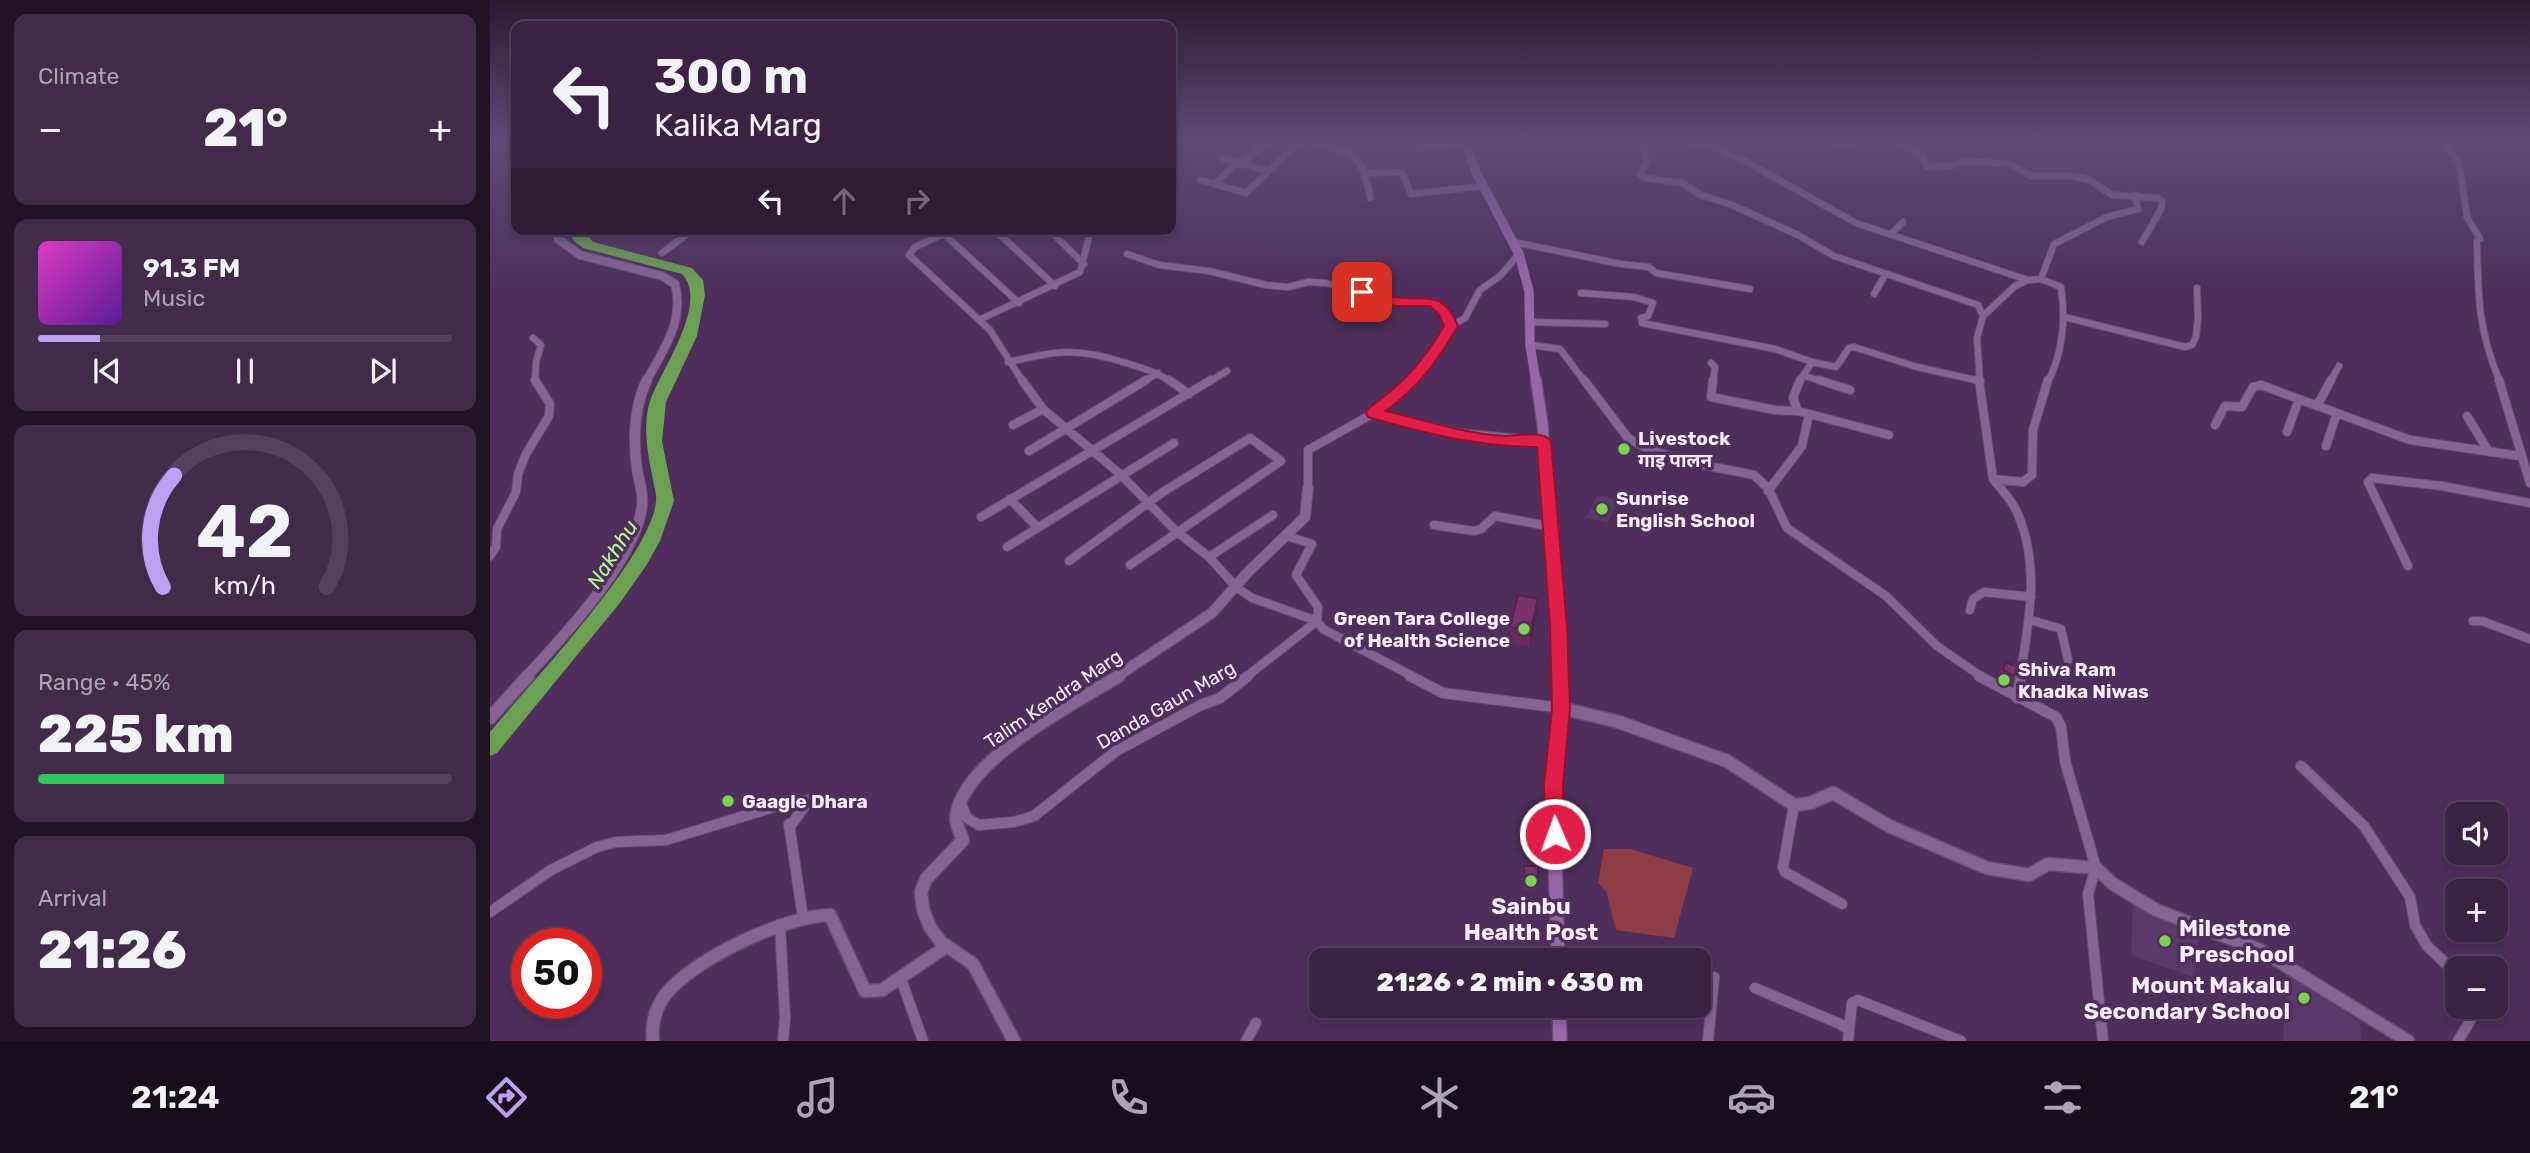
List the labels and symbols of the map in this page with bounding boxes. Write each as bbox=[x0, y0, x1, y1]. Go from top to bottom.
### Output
pin bbox=[1332, 262, 1392, 322]
place label: Livestock गाइ पालन bbox=[1638, 427, 1730, 472]
marker: Livestock गाइ पालन bbox=[1616, 441, 1632, 457]
place label: Sunrise English School bbox=[1616, 487, 1755, 532]
marker: Sunrise English School bbox=[1594, 501, 1610, 517]
water label: Nakhhu bbox=[581, 515, 643, 593]
place label: Green Tara College of Health Science bbox=[1334, 607, 1510, 652]
marker: Green Tara College of Health Science bbox=[1516, 621, 1532, 637]
street label: Talim Kendra Marg bbox=[980, 644, 1126, 754]
street label: Danda Gaun Marg bbox=[1092, 656, 1240, 754]
place label: Shiva Ram Khadka Niwas bbox=[2018, 658, 2149, 703]
marker: Shiva Ram Khadka Niwas bbox=[1996, 672, 2012, 688]
place label: Gaagle Dhara bbox=[742, 790, 868, 813]
marker: Gaagle Dhara bbox=[720, 793, 736, 809]
position arrow bbox=[1518, 797, 1592, 871]
marker: Sainbu Health Post bbox=[1523, 873, 1539, 889]
place label: Sainbu Health Post bbox=[1464, 892, 1598, 946]
place label: Milestone Preschool bbox=[2179, 914, 2294, 968]
speed limit sign: 50 bbox=[511, 928, 602, 1019]
marker: Milestone Preschool bbox=[2157, 933, 2173, 949]
place label: Mount Makalu Secondary School bbox=[2084, 971, 2290, 1025]
marker: Mount Makalu Secondary School bbox=[2296, 990, 2312, 1006]

